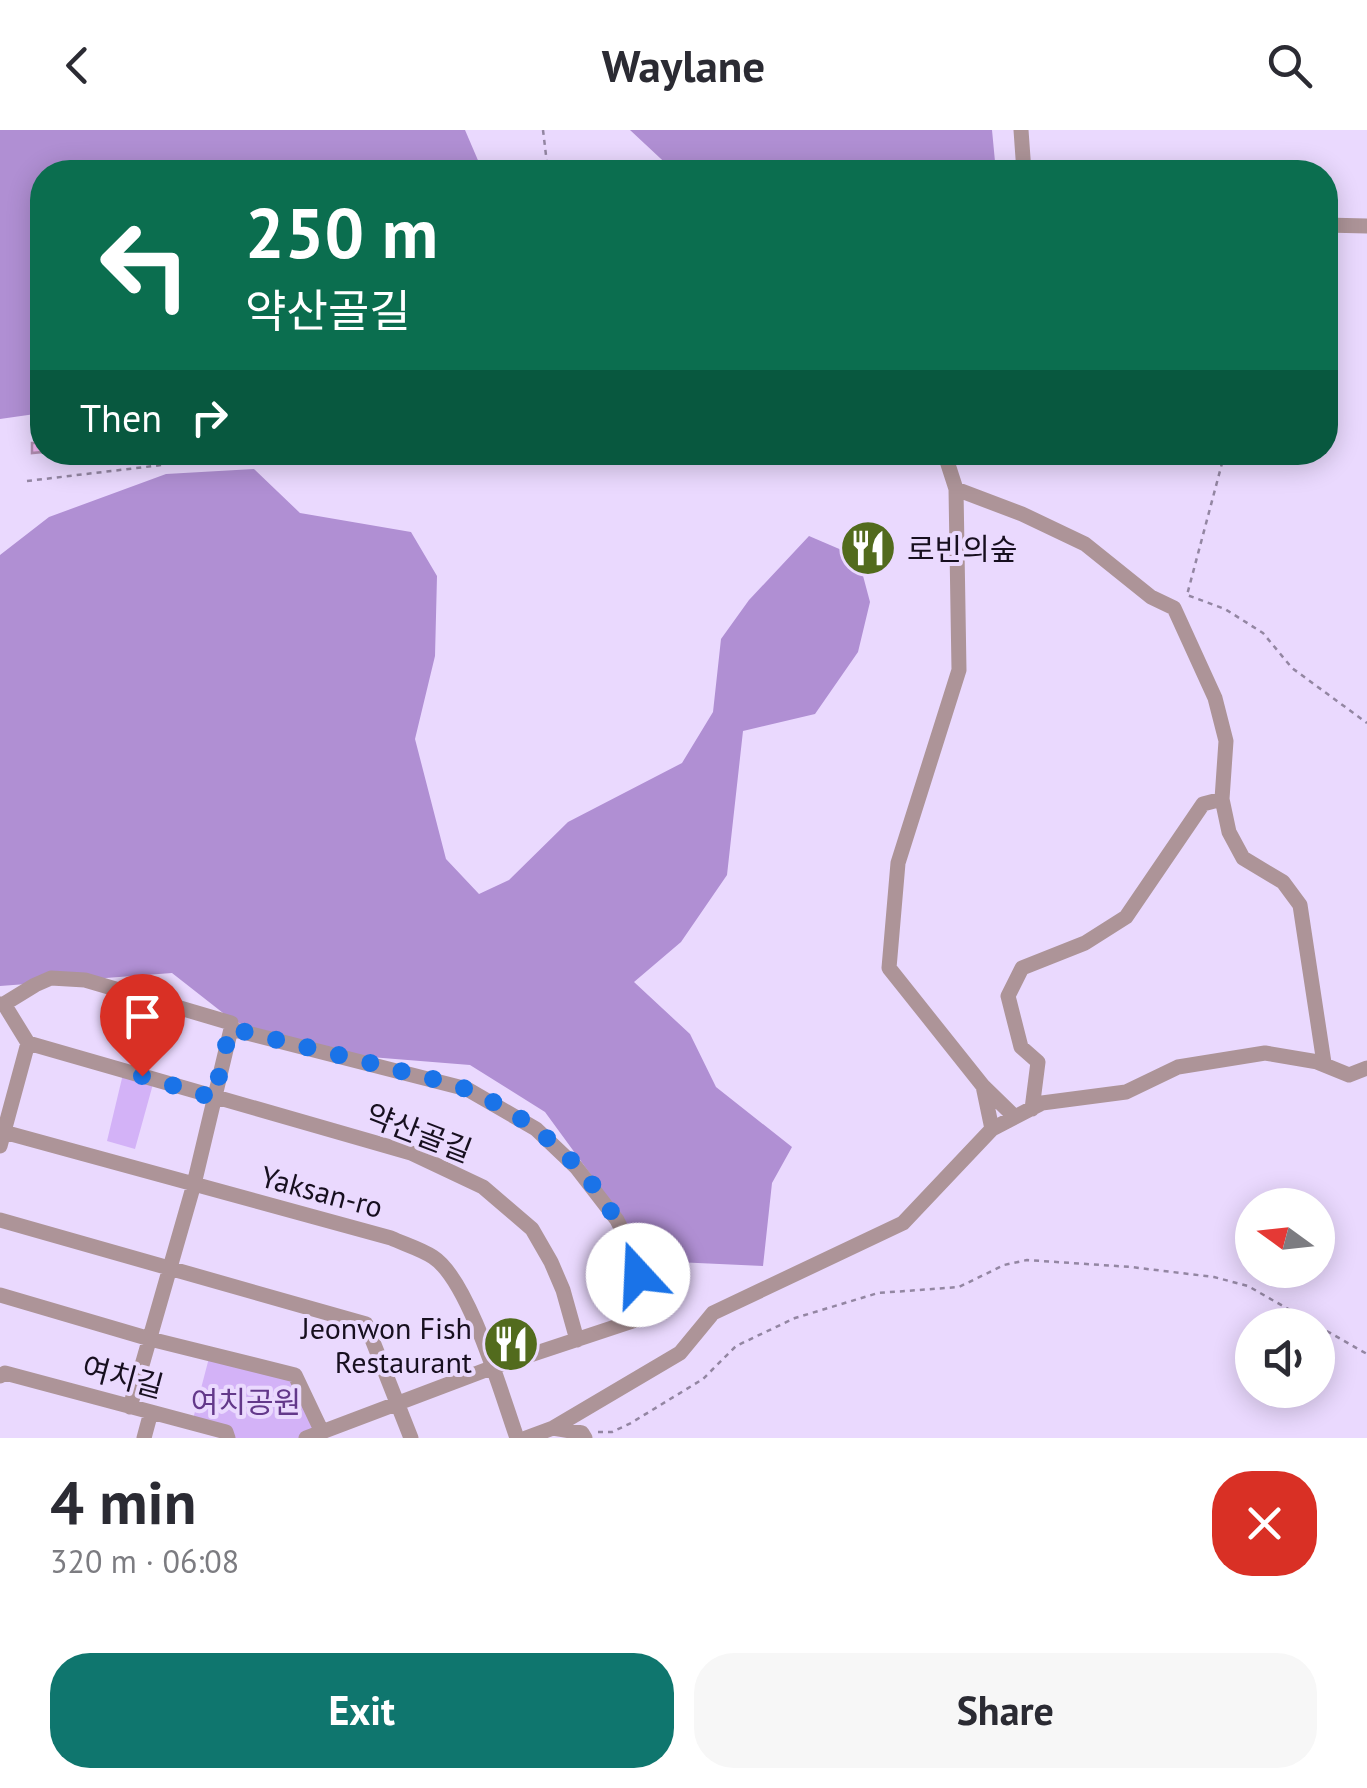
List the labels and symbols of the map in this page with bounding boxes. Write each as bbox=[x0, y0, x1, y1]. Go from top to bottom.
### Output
restaurant icon: 로빈의숲 bbox=[838, 518, 898, 578]
place label: 로빈의숲 bbox=[907, 529, 1017, 568]
pin bbox=[100, 974, 185, 1077]
street label: 약산골길 bbox=[360, 1094, 478, 1170]
street label: Yaksan-ro bbox=[257, 1156, 387, 1226]
north arrow bbox=[1235, 1188, 1335, 1288]
position arrow bbox=[586, 1223, 690, 1327]
place label: Jeonwon Fish Restaurant bbox=[299, 1308, 472, 1381]
restaurant icon: Jeonwon Fish Restaurant bbox=[481, 1314, 541, 1374]
street label: 여치길 bbox=[78, 1346, 168, 1406]
park label: 여치공원 bbox=[191, 1382, 301, 1421]

